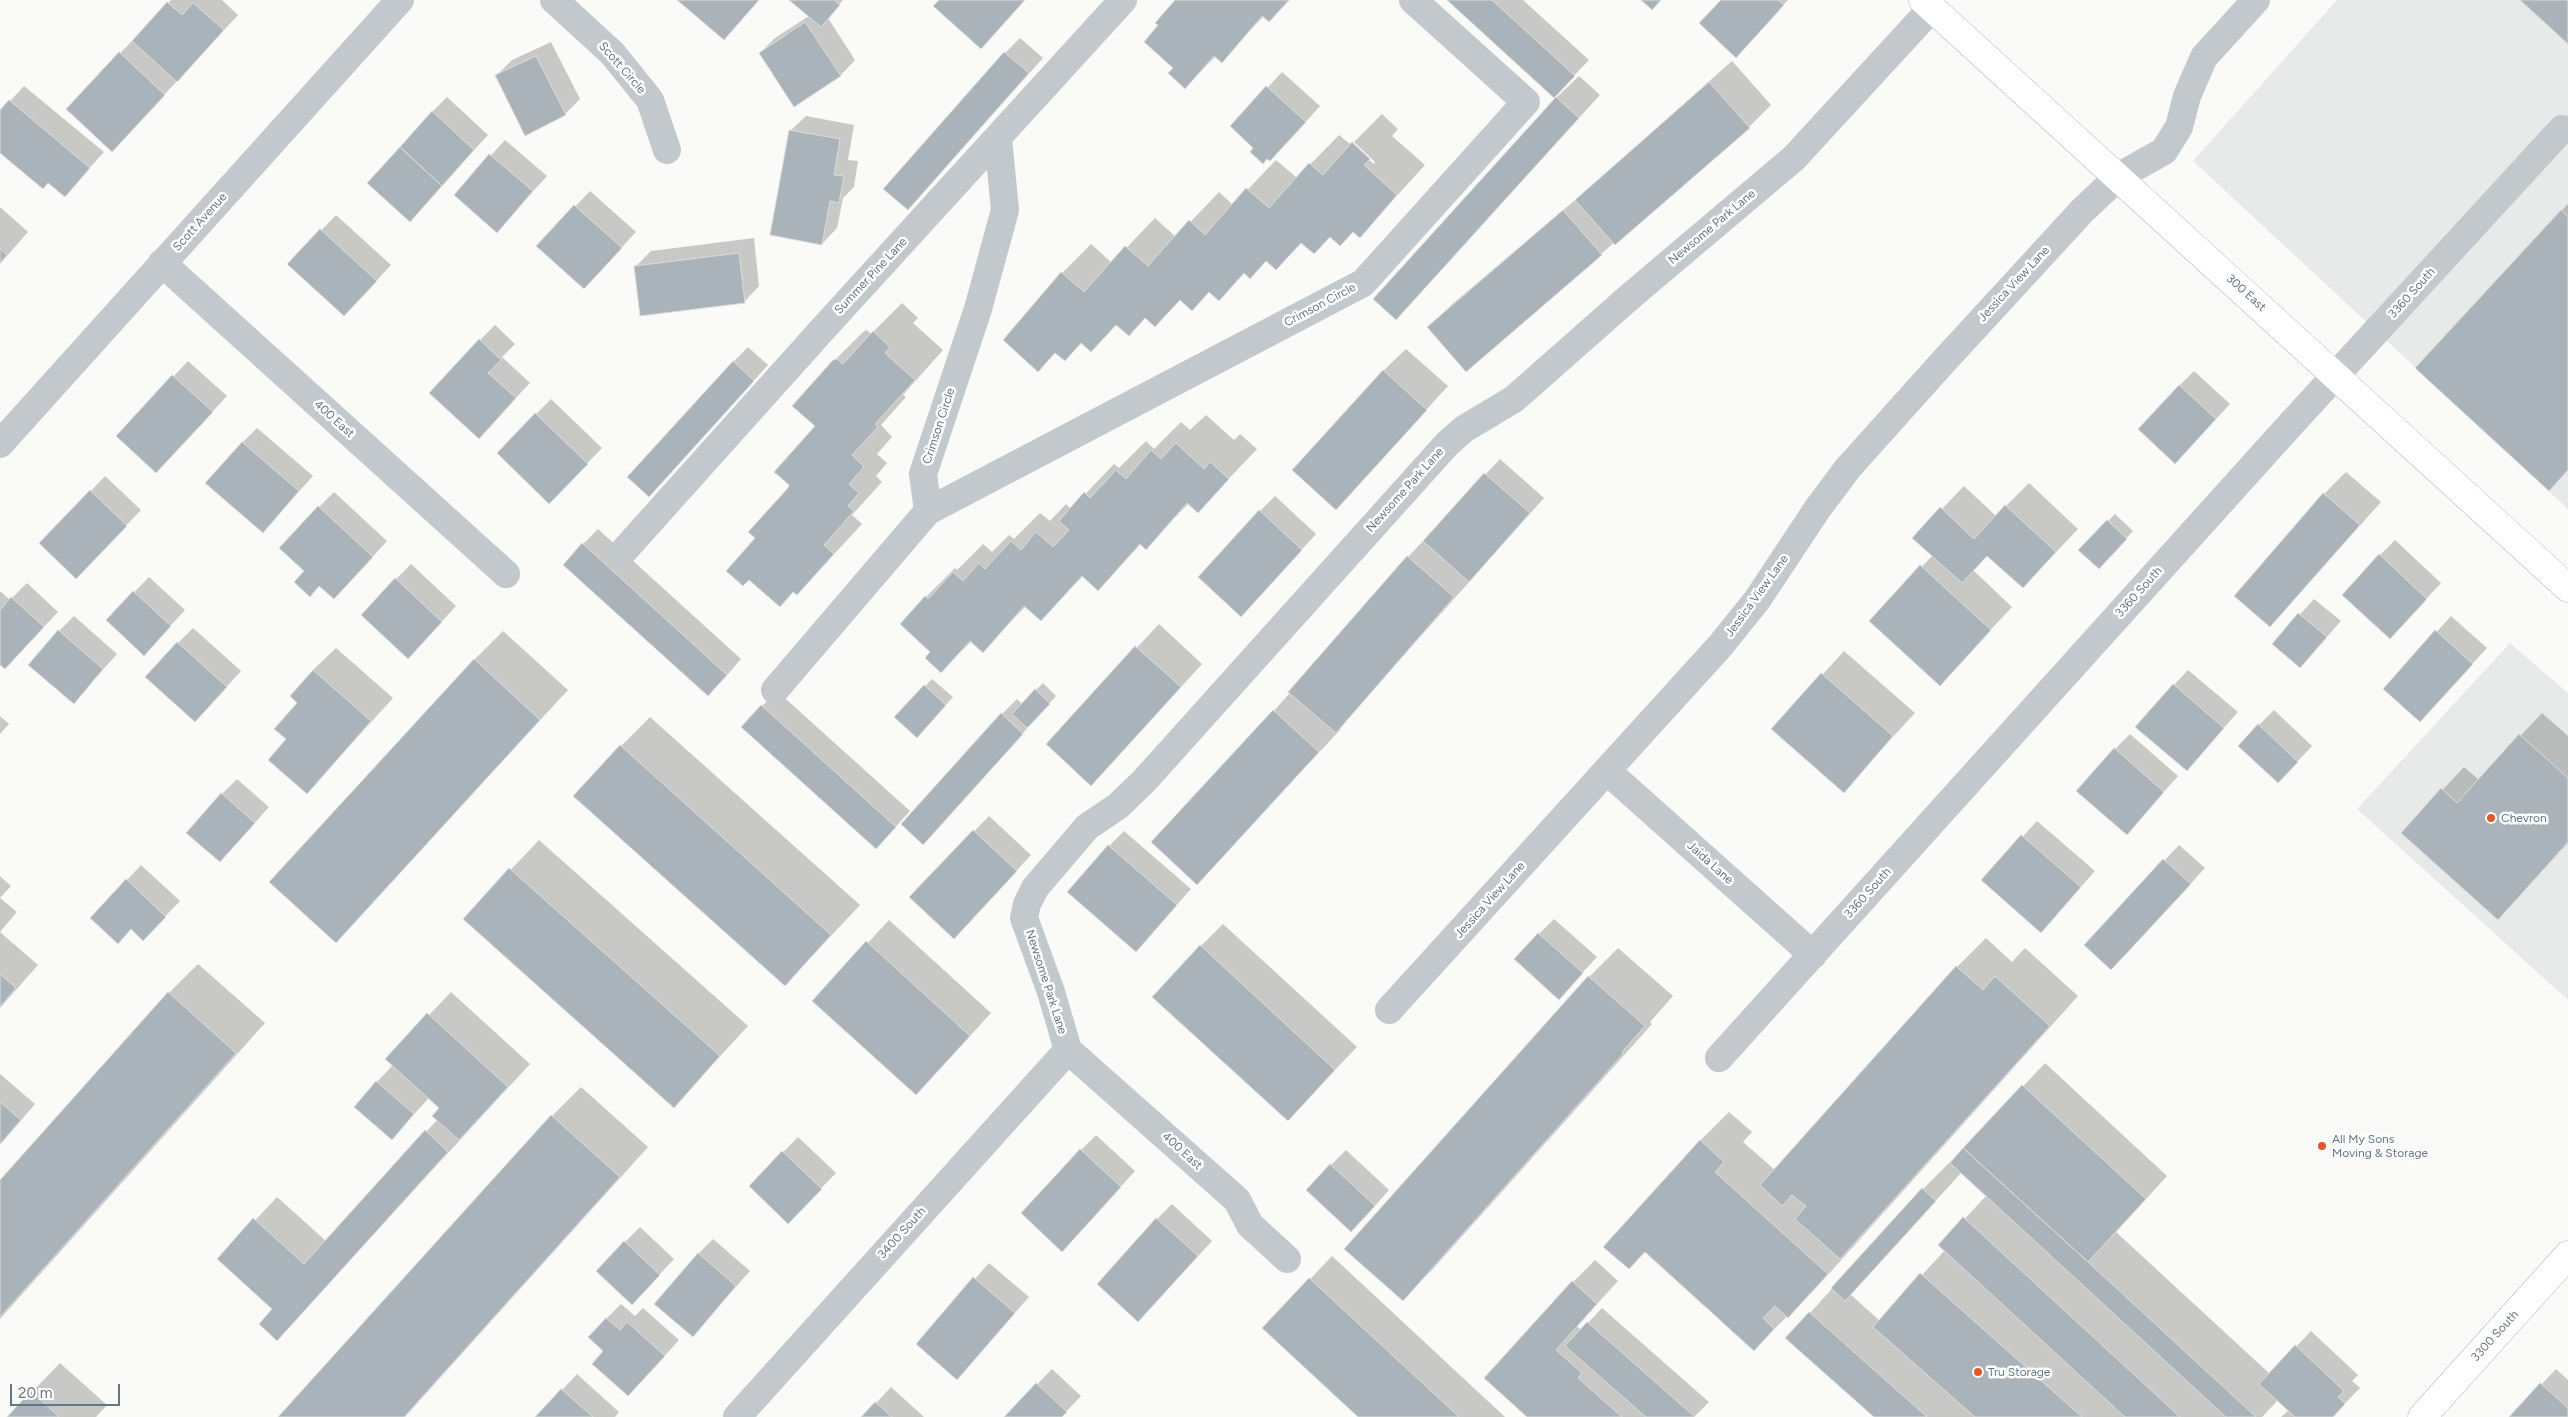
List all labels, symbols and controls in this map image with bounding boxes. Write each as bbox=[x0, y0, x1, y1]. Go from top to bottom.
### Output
street label: Scott Circle bbox=[596, 39, 648, 97]
street label: Newsome Park Lane bbox=[1666, 187, 1758, 267]
street label: Scott Avenue bbox=[170, 190, 230, 254]
street label: Summer Pine Lane bbox=[832, 235, 910, 317]
street label: Jessica View Lane bbox=[1975, 243, 2053, 325]
street label: 3360 South bbox=[2386, 265, 2438, 321]
street label: 300 East bbox=[2223, 272, 2269, 314]
street label: Crimson Circle bbox=[1282, 280, 1358, 330]
street label: Crimson Circle bbox=[920, 386, 958, 466]
street label: 400 East bbox=[311, 397, 357, 441]
street label: Newsome Park Lane bbox=[1363, 445, 1447, 535]
street label: Jessica View Lane bbox=[1722, 552, 1792, 640]
street label: 3360 South bbox=[2113, 564, 2165, 620]
place label: Chevron bbox=[2501, 811, 2547, 825]
marker: Chevron bbox=[2485, 812, 2497, 824]
street label: Jaida Lane bbox=[1684, 839, 1736, 887]
street label: Jessica View Lane bbox=[1452, 859, 1528, 941]
street label: 3360 South bbox=[1842, 865, 1894, 921]
street label: Newsome Park Lane bbox=[1022, 928, 1070, 1036]
street label: 400 East bbox=[1159, 1129, 1205, 1173]
place label: All My Sons Moving & Storage bbox=[2332, 1132, 2428, 1160]
marker: All My Sons Moving & Storage bbox=[2316, 1140, 2328, 1152]
street label: 3400 South bbox=[875, 1204, 929, 1262]
street label: 3300 South bbox=[2468, 1308, 2522, 1364]
place label: Tru Storage bbox=[1988, 1365, 2050, 1379]
marker: Tru Storage bbox=[1972, 1366, 1984, 1378]
scale bar bbox=[12, 1374, 122, 1406]
text: 20 m bbox=[18, 1384, 52, 1402]

